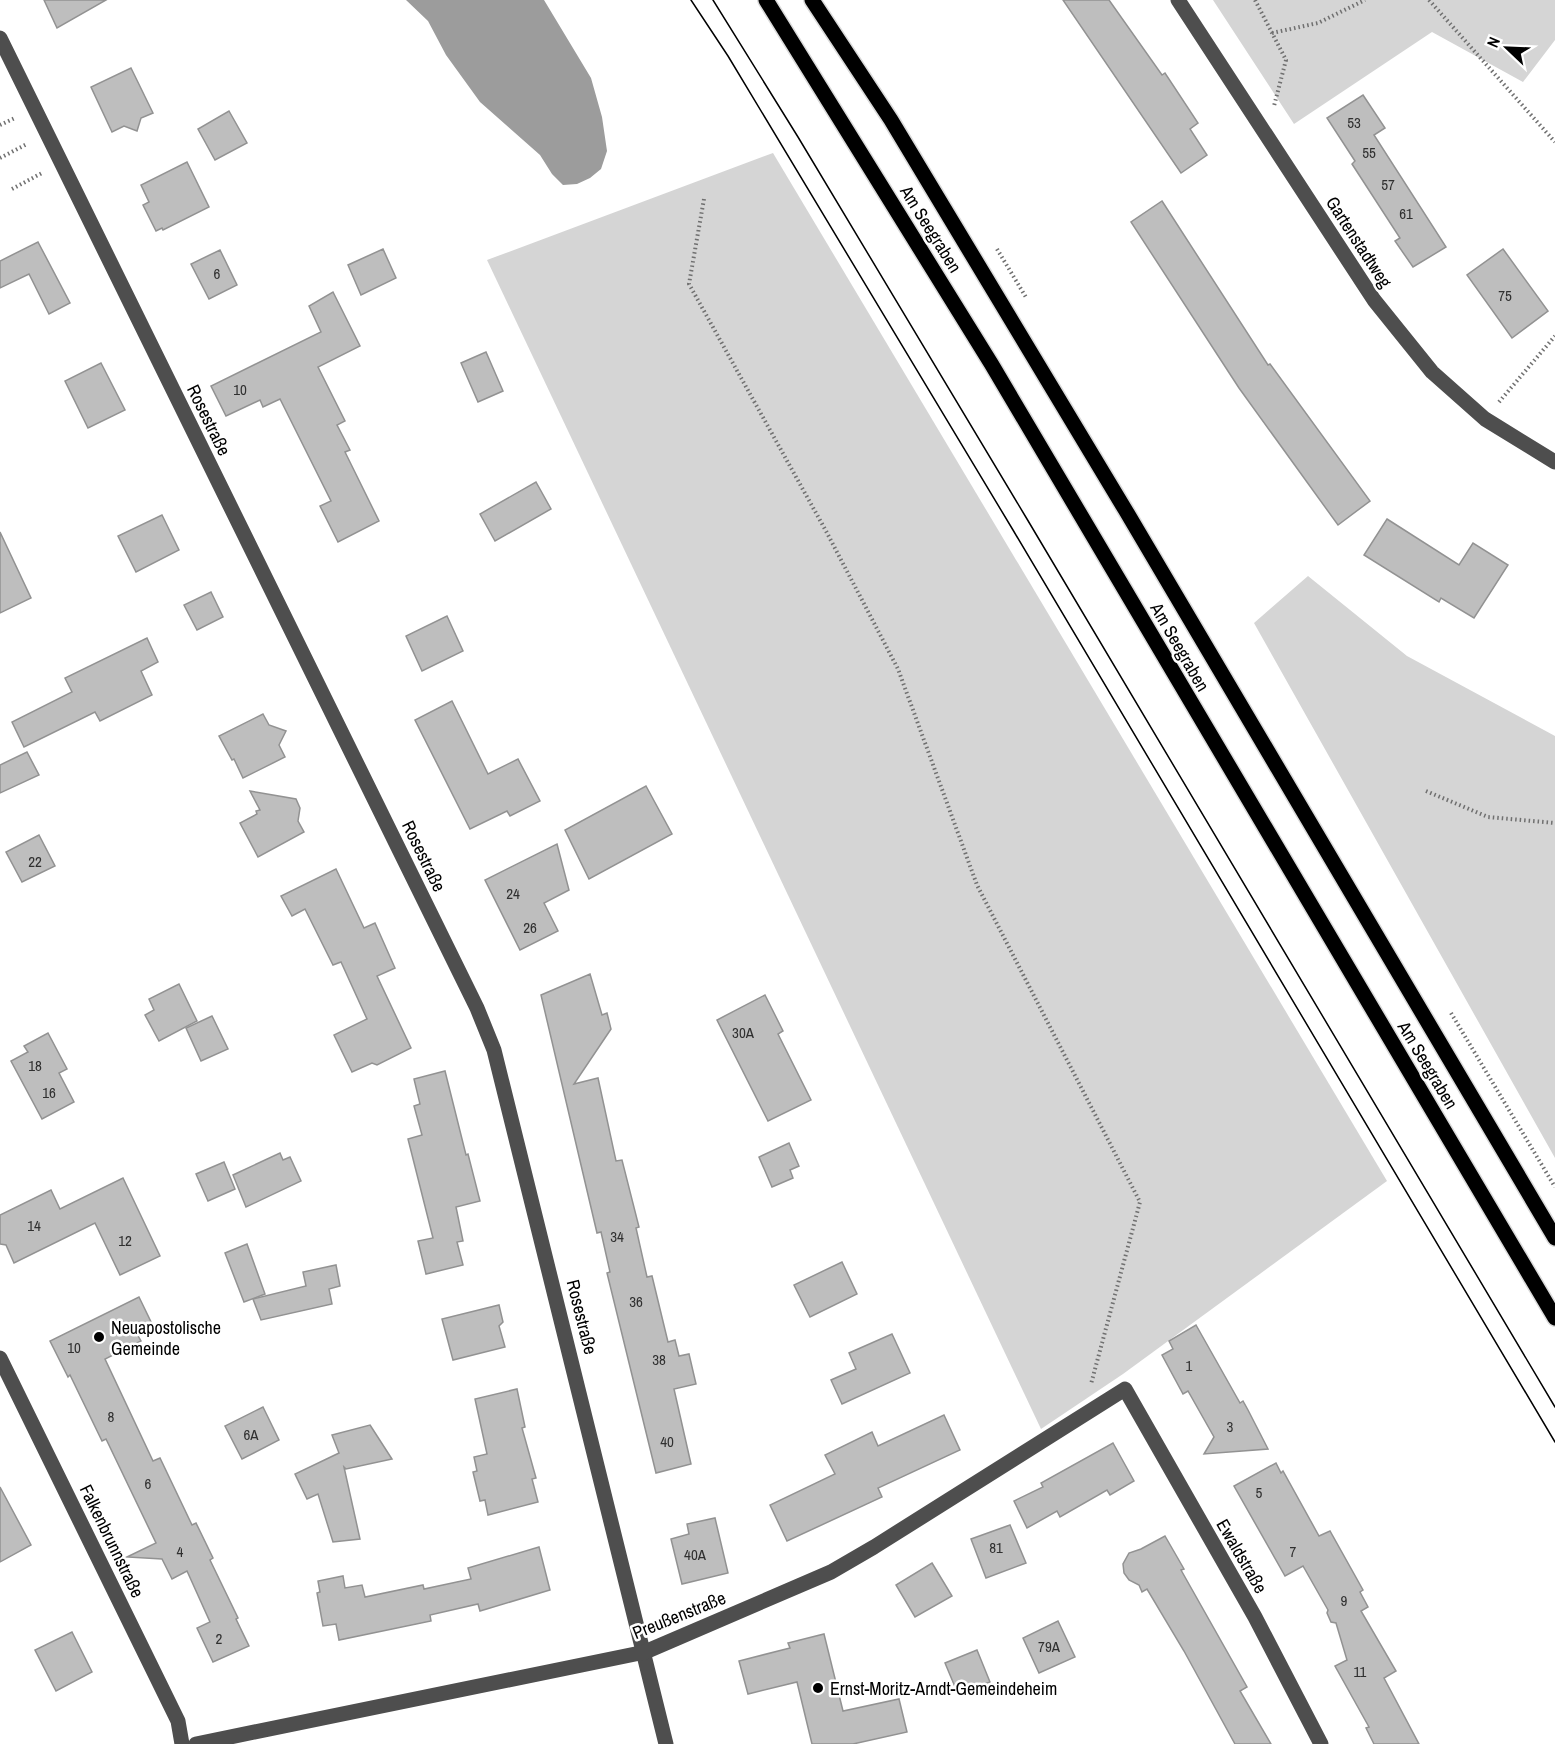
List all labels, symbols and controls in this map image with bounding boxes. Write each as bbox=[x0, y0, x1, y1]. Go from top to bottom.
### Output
north arrow bbox=[1477, 18, 1537, 78]
text: N bbox=[1481, 33, 1505, 51]
house number: 53 bbox=[1347, 112, 1361, 133]
house number: 55 bbox=[1362, 142, 1376, 163]
house number: 57 bbox=[1381, 174, 1395, 195]
street label: Am Seegraben bbox=[894, 180, 968, 277]
street label: Gartenstadtweg bbox=[1320, 191, 1398, 293]
house number: 61 bbox=[1399, 203, 1413, 224]
house number: 6 bbox=[214, 263, 221, 284]
house number: 75 bbox=[1498, 285, 1512, 306]
house number: 10 bbox=[233, 379, 247, 400]
street label: Rosestraße bbox=[181, 380, 237, 460]
street label: Am Seegraben bbox=[1144, 597, 1215, 696]
street label: Rosestraße bbox=[396, 816, 452, 896]
house number: 22 bbox=[28, 851, 42, 872]
house number: 24 bbox=[506, 883, 520, 904]
house number: 26 bbox=[523, 917, 537, 938]
street label: Am Seegraben bbox=[1391, 1016, 1464, 1114]
house number: 30A bbox=[732, 1022, 755, 1043]
house number: 18 bbox=[28, 1055, 42, 1076]
house number: 16 bbox=[42, 1082, 56, 1103]
house number: 14 bbox=[27, 1215, 41, 1236]
house number: 34 bbox=[610, 1226, 624, 1247]
house number: 12 bbox=[118, 1230, 132, 1251]
street label: Rosestraße bbox=[561, 1277, 603, 1357]
house number: 36 bbox=[629, 1291, 643, 1312]
place label: Neuapostolische Gemeinde bbox=[111, 1315, 221, 1361]
marker: Neuapostolische Gemeinde bbox=[92, 1330, 106, 1344]
house number: 10 bbox=[67, 1337, 81, 1358]
house number: 38 bbox=[652, 1349, 666, 1370]
house number: 1 bbox=[1186, 1355, 1193, 1376]
house number: 8 bbox=[108, 1406, 115, 1427]
house number: 3 bbox=[1227, 1416, 1234, 1437]
house number: 6A bbox=[243, 1424, 259, 1445]
house number: 40 bbox=[660, 1431, 674, 1452]
house number: 6 bbox=[145, 1473, 152, 1494]
street label: Falkenbrunnstraße bbox=[74, 1480, 150, 1602]
house number: 5 bbox=[1256, 1482, 1263, 1503]
street label: Ewaldstraße bbox=[1211, 1514, 1273, 1598]
house number: 81 bbox=[989, 1537, 1003, 1558]
house number: 4 bbox=[177, 1541, 184, 1562]
house number: 7 bbox=[1290, 1541, 1297, 1562]
house number: 40A bbox=[684, 1544, 707, 1565]
street label: Preußenstraße bbox=[629, 1585, 729, 1645]
house number: 9 bbox=[1341, 1590, 1348, 1611]
house number: 2 bbox=[216, 1628, 223, 1649]
house number: 79A bbox=[1038, 1636, 1061, 1657]
house number: 11 bbox=[1354, 1661, 1367, 1682]
place label: Ernst-Moritz-Arndt-Gemeindeheim bbox=[830, 1676, 1057, 1701]
marker: Ernst-Moritz-Arndt-Gemeindeheim bbox=[811, 1681, 825, 1695]

